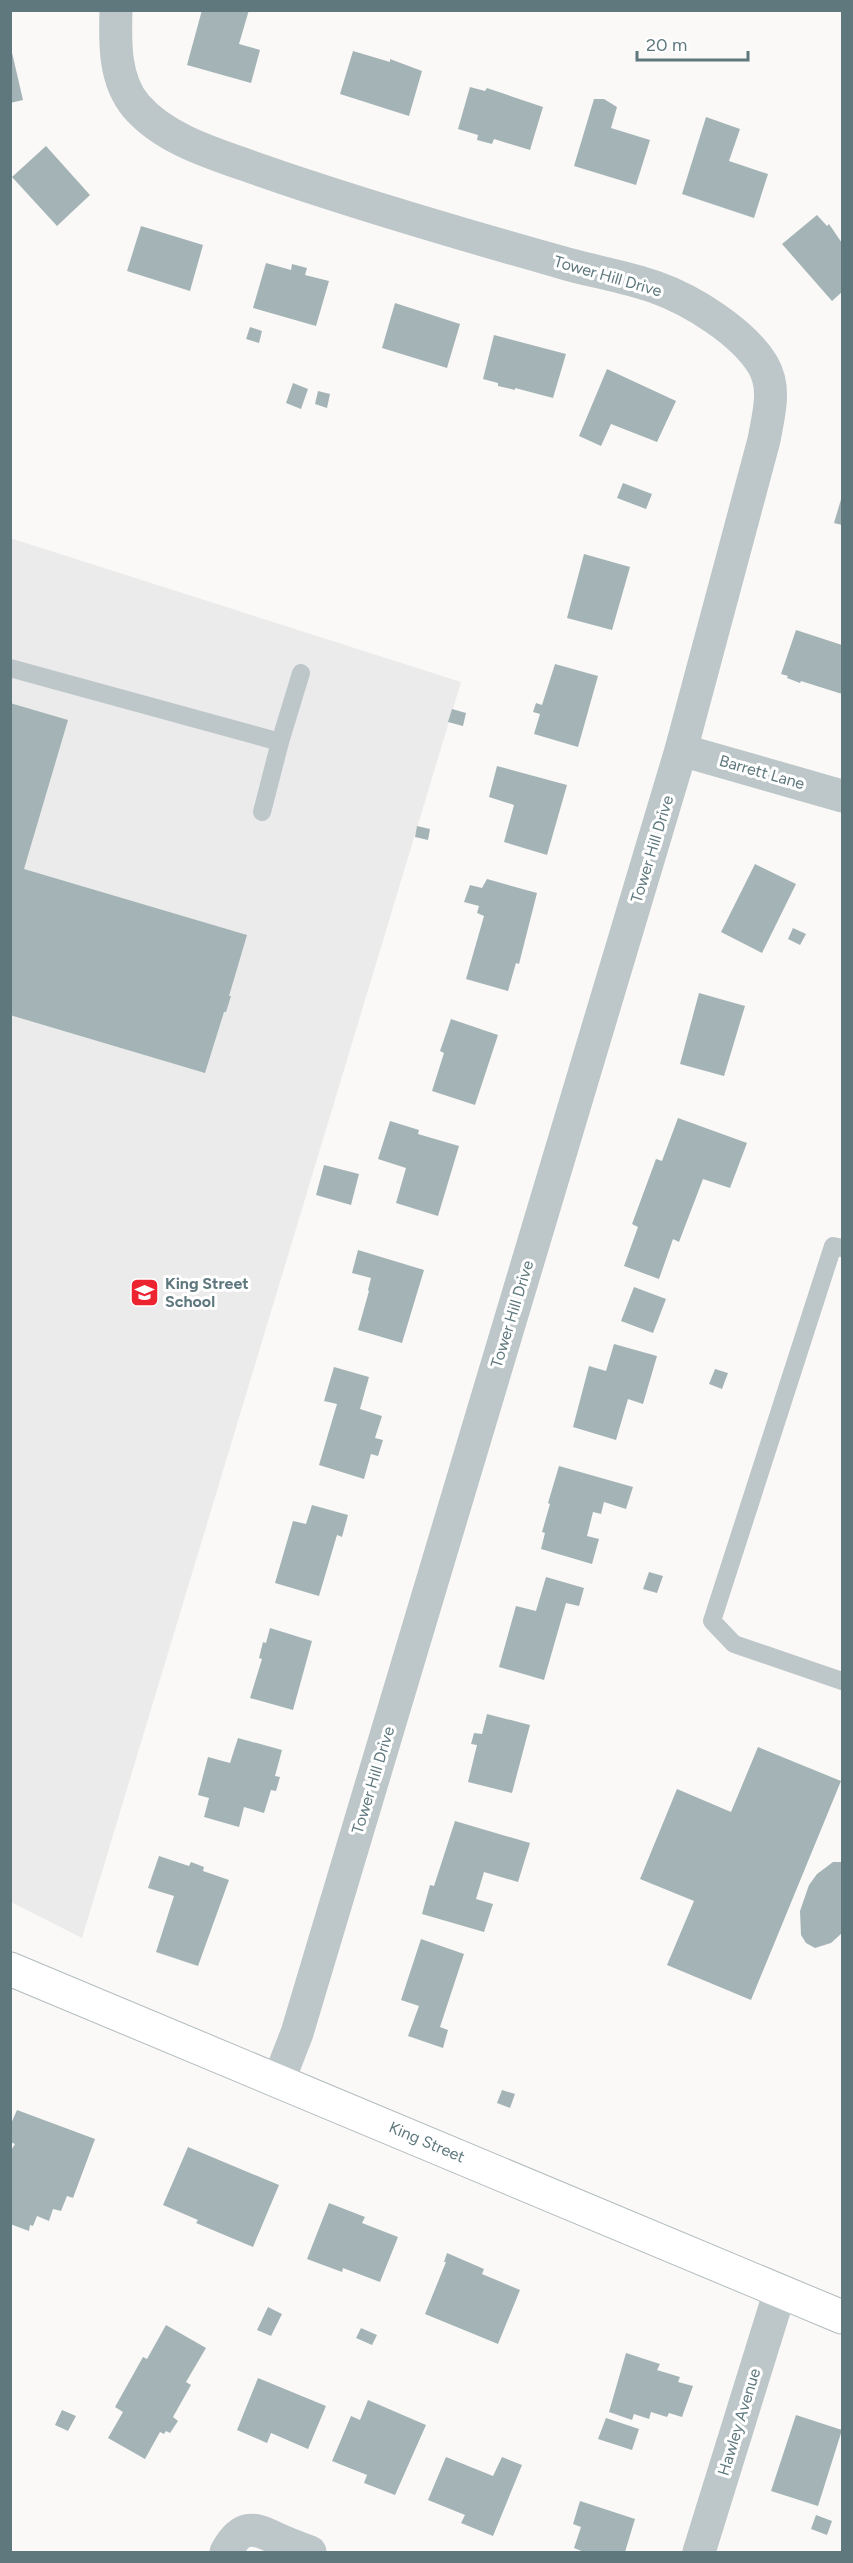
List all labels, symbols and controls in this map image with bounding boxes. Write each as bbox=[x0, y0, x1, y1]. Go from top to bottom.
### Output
scale bar bbox=[637, 24, 748, 62]
text: 20 m bbox=[646, 34, 687, 56]
street label: Tower Hill Drive bbox=[552, 252, 664, 301]
street label: Barrett Lane bbox=[717, 751, 807, 793]
street label: Tower Hill Drive bbox=[627, 793, 677, 905]
street label: Tower Hill Drive bbox=[487, 1258, 537, 1370]
place label: King Street School bbox=[165, 1274, 249, 1311]
school or university icon: King Street School bbox=[128, 1276, 160, 1308]
street label: Tower Hill Drive bbox=[348, 1724, 398, 1836]
street label: King Street bbox=[386, 2118, 468, 2166]
street label: Hawley Avenue bbox=[714, 2366, 764, 2478]

